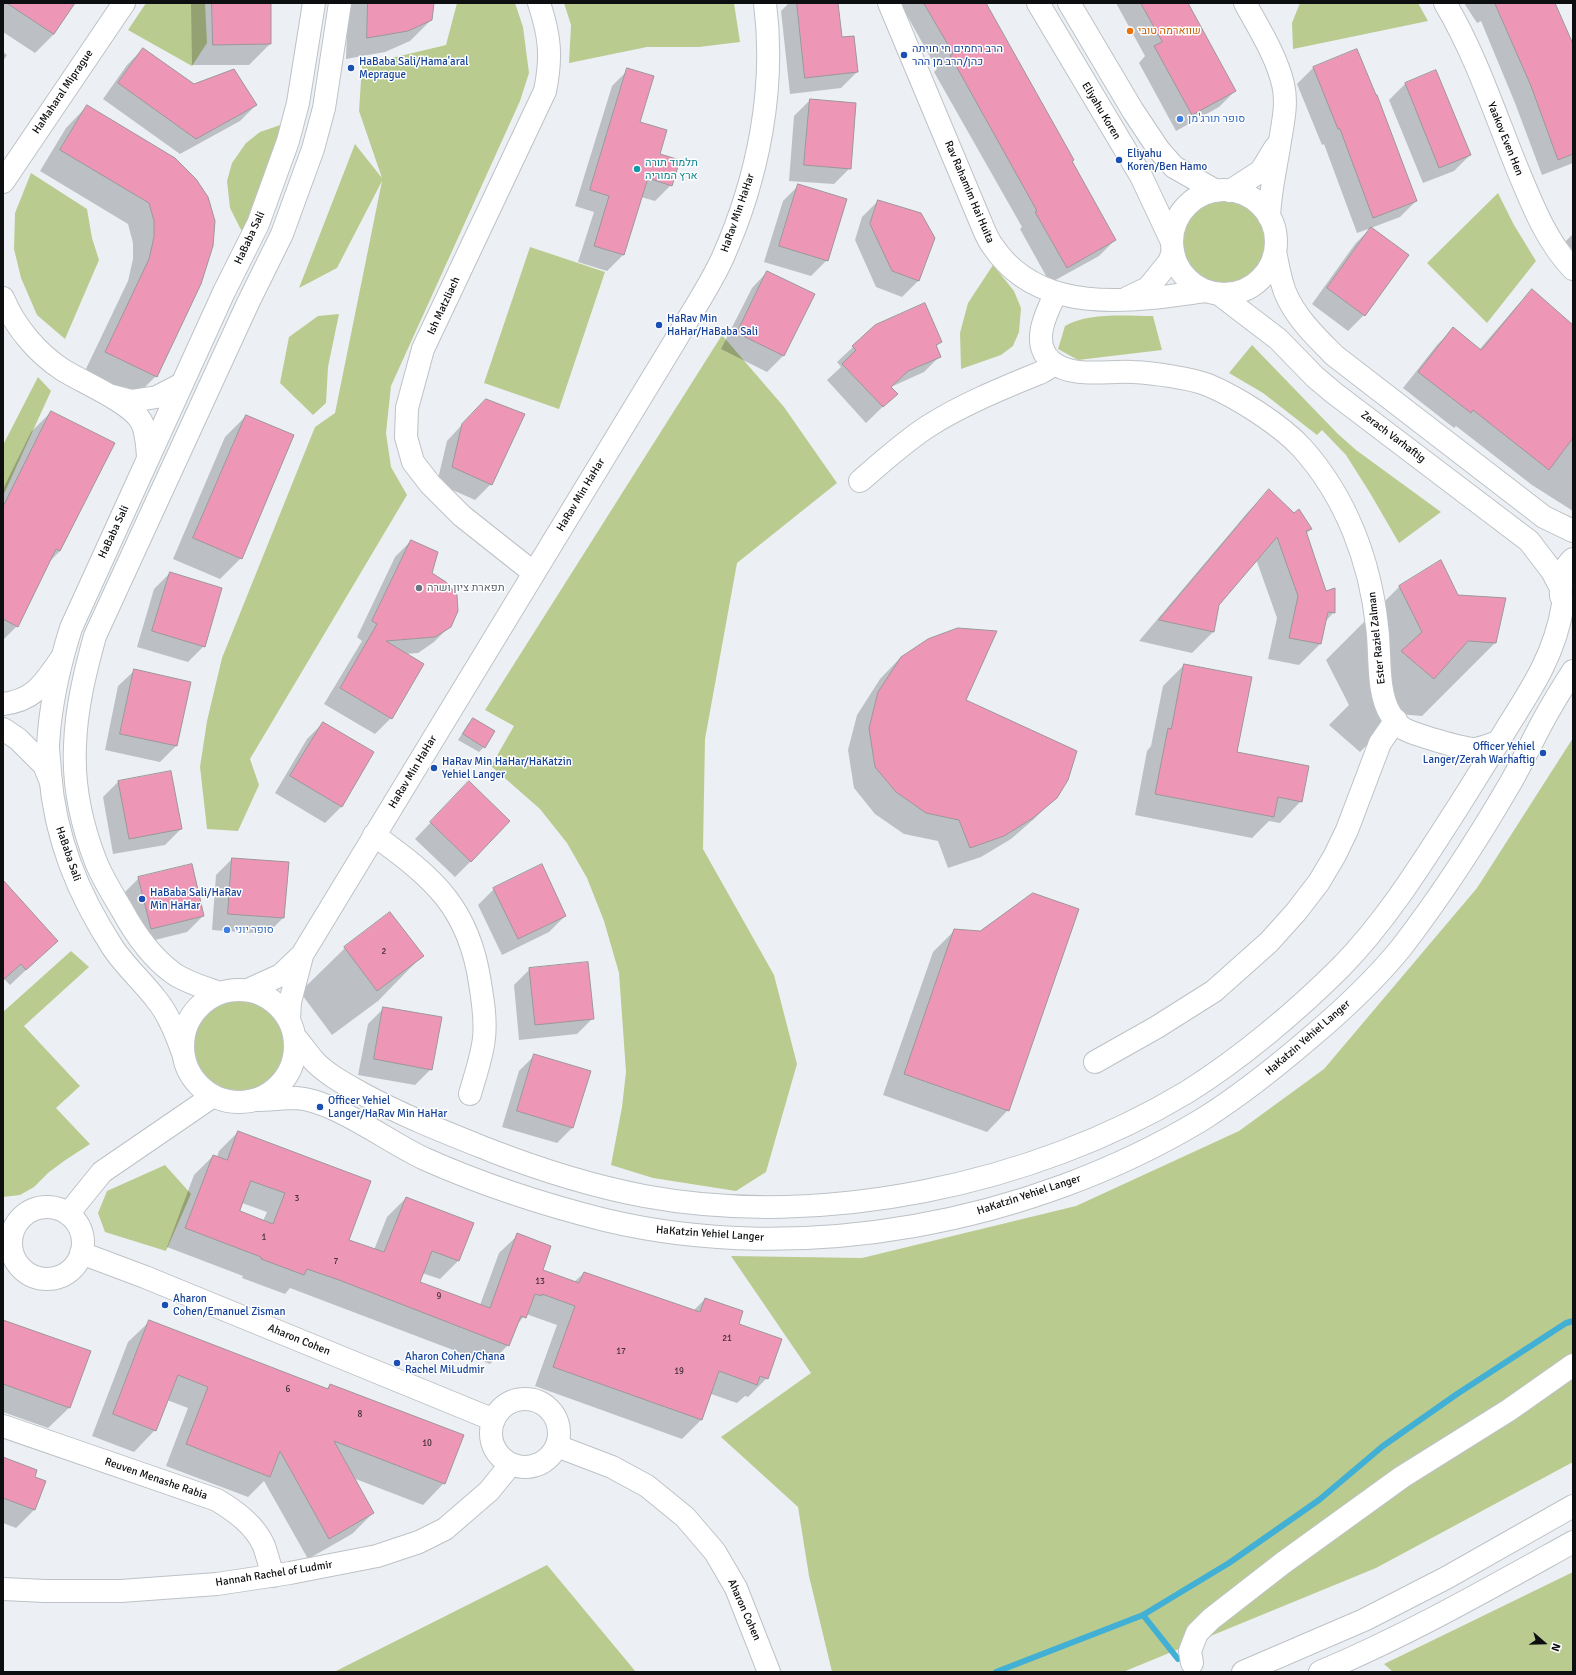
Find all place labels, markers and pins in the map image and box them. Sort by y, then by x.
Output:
place label: שווארמה טובי [1138,24,1201,38]
marker: שווארמה טובי [1125,26,1135,36]
place label: הרב רחמים חי חויתה כהן/הרב מן ההר [912,42,1003,68]
marker: הרב רחמים חי חויתה כהן/הרב מן ההר [899,50,909,60]
place label: HaBaba Sali/Hama'aral Meprague [359,55,468,81]
marker: HaBaba Sali/Hama'aral Meprague [346,63,356,73]
place label: סופר תורג'מן [1188,112,1245,126]
marker: סופר תורג'מן [1175,114,1185,124]
place label: Eliyahu Koren/Ben Hamo [1127,147,1207,173]
marker: Eliyahu Koren/Ben Hamo [1114,155,1124,165]
place label: תלמוד תורה ארץ המוריה [645,156,698,182]
marker: תלמוד תורה ארץ המוריה [632,164,642,174]
place label: HaRav Min HaHar/HaBaba Sali [667,312,758,338]
marker: HaRav Min HaHar/HaBaba Sali [654,320,664,330]
place label: תפארת ציון ושרה [427,581,505,595]
marker: תפארת ציון ושרה [414,583,424,593]
place label: Officer Yehiel Langer/Zerah Warhaftig [1423,740,1535,766]
marker: Officer Yehiel Langer/Zerah Warhaftig [1538,748,1548,758]
place label: HaRav Min HaHar/HaKatzin Yehiel Langer [442,755,572,781]
marker: HaRav Min HaHar/HaKatzin Yehiel Langer [429,763,439,773]
place label: HaBaba Sali/HaRav Min HaHar [150,886,241,912]
marker: HaBaba Sali/HaRav Min HaHar [137,894,147,904]
place label: סופר יוני [235,923,274,937]
marker: סופר יוני [222,925,232,935]
place label: Officer Yehiel Langer/HaRav Min HaHar [328,1094,447,1120]
marker: Officer Yehiel Langer/HaRav Min HaHar [315,1102,325,1112]
place label: Aharon Cohen/Emanuel Zisman [173,1292,285,1318]
marker: Aharon Cohen/Emanuel Zisman [160,1300,170,1310]
place label: Aharon Cohen/Chana Rachel MiLudmir [405,1350,505,1376]
marker: Aharon Cohen/Chana Rachel MiLudmir [392,1358,402,1368]

